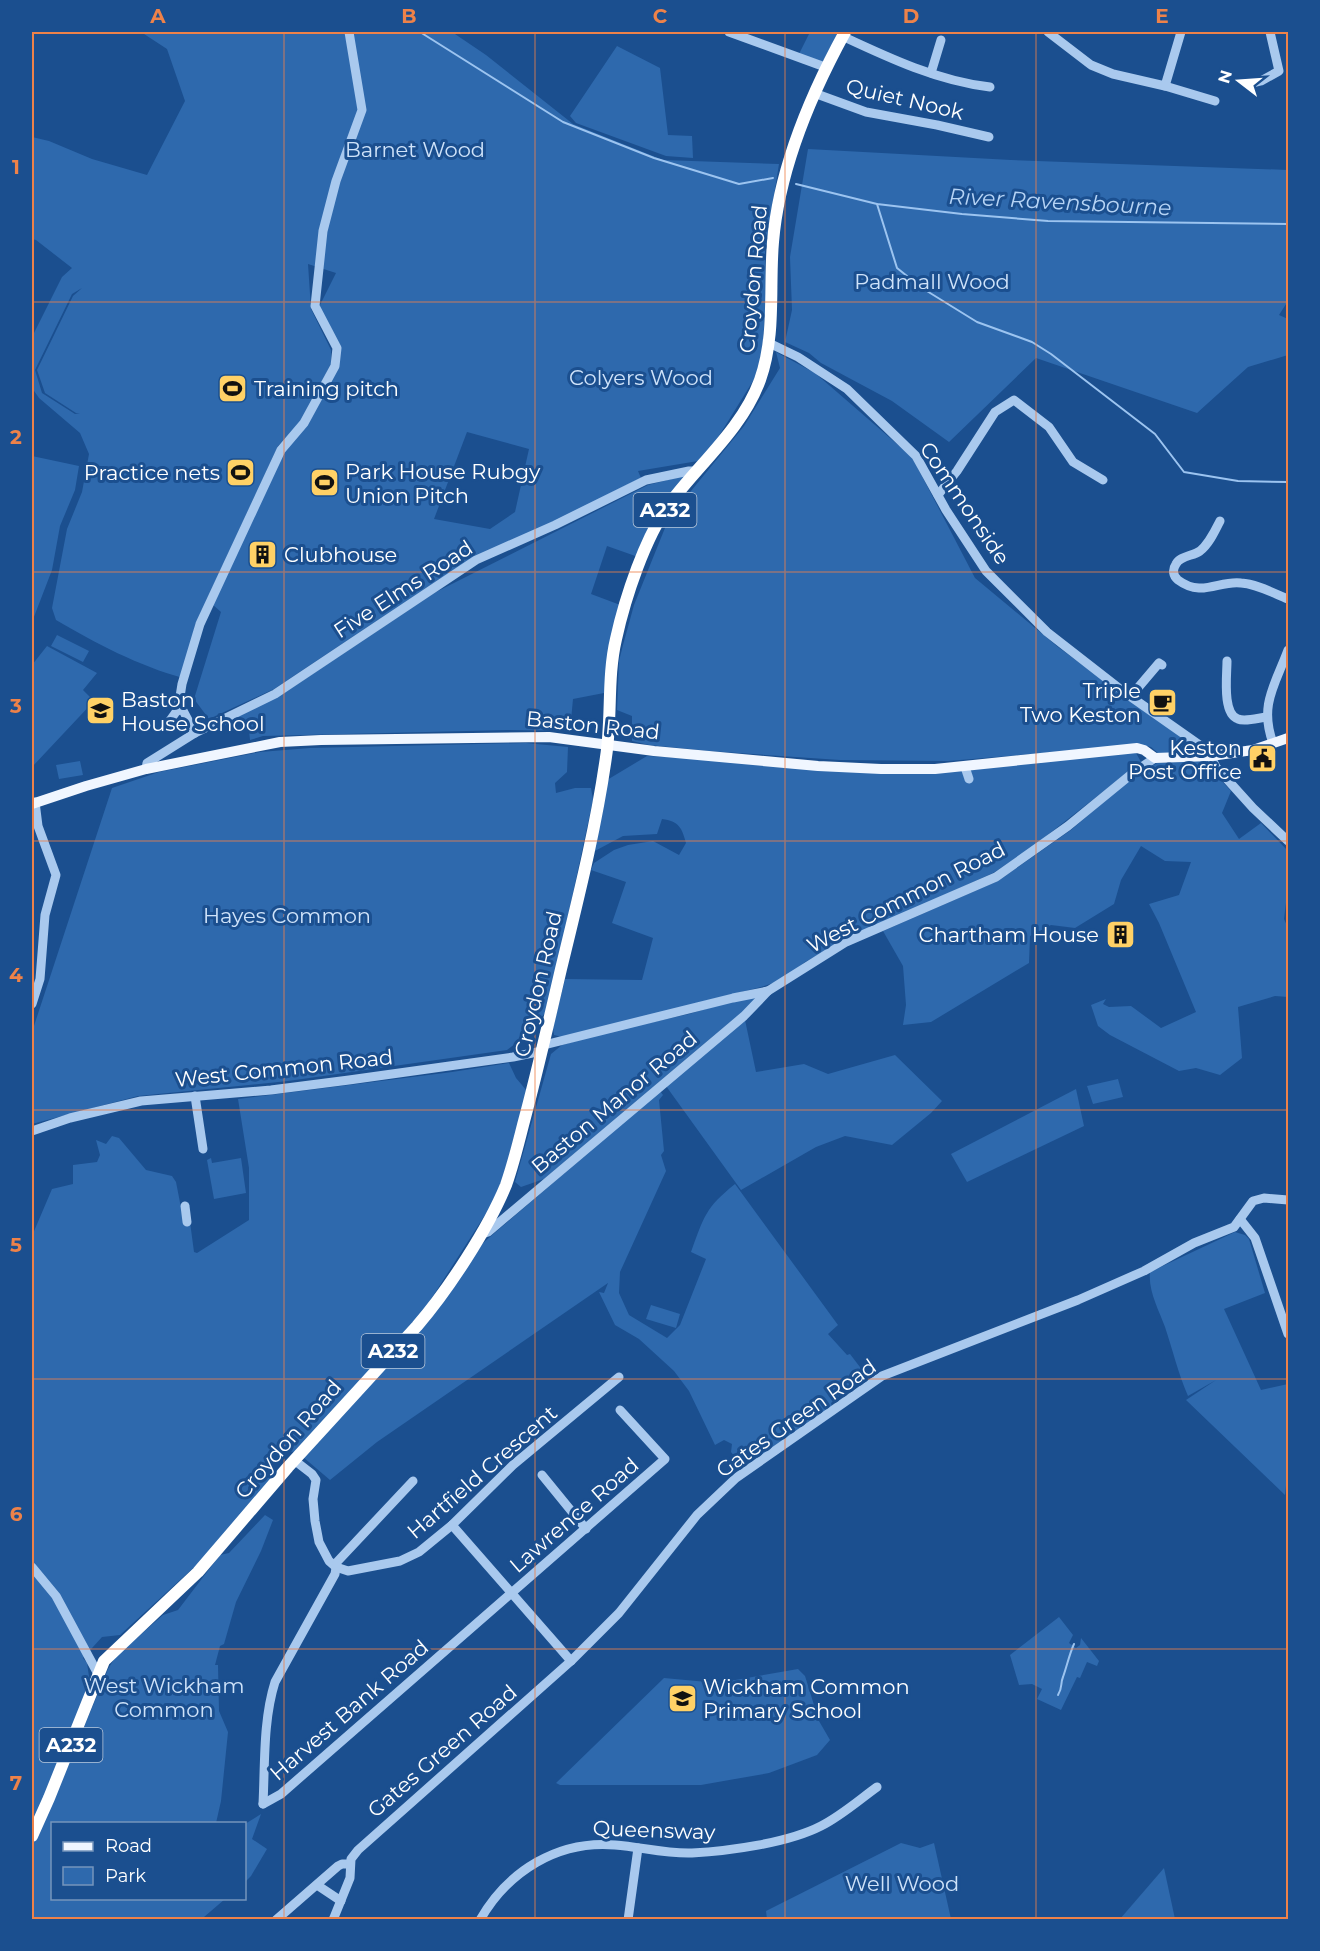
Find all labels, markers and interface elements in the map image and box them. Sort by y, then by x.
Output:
text: A [149,4,166,28]
text: B [401,4,417,28]
text: C [653,4,668,28]
text: D [903,4,919,28]
text: E [1155,4,1169,28]
north arrow [1209,51,1269,111]
text: N [1214,68,1236,86]
street label: Quiet Nook [844,73,967,125]
park label: Barnet Wood [345,137,485,162]
text: 1 [12,155,20,179]
water label: River Ravensbourne [948,183,1172,221]
street label: Croydon Road [734,204,772,354]
park label: Padmall Wood [854,269,1010,294]
park label: Colyers Wood [569,365,713,390]
sports icon: Training pitch [217,372,249,404]
place label: Training pitch [254,376,399,401]
text: 2 [10,425,22,449]
street label: Commonside [915,437,1015,569]
sports icon: Practice nets [225,456,257,488]
place label: Park House Rubgy Union Pitch [345,459,541,508]
place label: Practice nets [84,460,220,485]
sports icon: Park House Rubgy Union Pitch [308,467,340,499]
road number: A232 [634,493,696,527]
street label: Five Elms Road [329,535,477,643]
building icon: Clubhouse [247,538,279,570]
place label: Clubhouse [284,542,397,567]
place label: Triple Two Keston [1020,678,1141,727]
cafe icon: Triple Two Keston [1146,686,1178,718]
place label: Baston House School [121,687,265,736]
text: 3 [9,694,22,718]
school or university icon: Baston House School [84,695,116,727]
street label: Baston Road [525,706,661,744]
place label: Keston Post Office [1128,735,1242,784]
public building icon: Keston Post Office [1247,743,1279,775]
street label: West Common Road [803,836,1009,958]
park label: Hayes Common [203,903,371,928]
street label: Croydon Road [509,909,567,1059]
building icon: Chartham House [1104,918,1136,950]
place label: Chartham House [919,922,1099,947]
text: 4 [9,963,23,987]
street label: Baston Manor Road [526,1026,702,1178]
street label: West Common Road [174,1044,394,1092]
text: 5 [10,1233,22,1257]
road number: A232 [362,1334,424,1368]
street label: Gates Green Road [711,1353,881,1483]
street label: Croydon Road [230,1375,346,1503]
street label: Hartfield Crescent [402,1400,562,1544]
street label: Lawrence Road [504,1452,644,1578]
text: 6 [10,1502,23,1526]
street label: Harvest Bank Road [265,1634,433,1786]
park label: West Wickham Common [84,1673,244,1722]
place label: Wickham Common Primary School [703,1674,910,1723]
street label: Gates Green Road [362,1679,522,1823]
school or university icon: Wickham Common Primary School [666,1682,698,1714]
road number: A232 [40,1728,103,1762]
text: 7 [10,1771,22,1795]
street label: Queensway [592,1815,716,1845]
legend [51,1822,246,1900]
text: Road [105,1835,152,1857]
text: Park [105,1865,146,1887]
park label: Well Wood [845,1871,959,1896]

